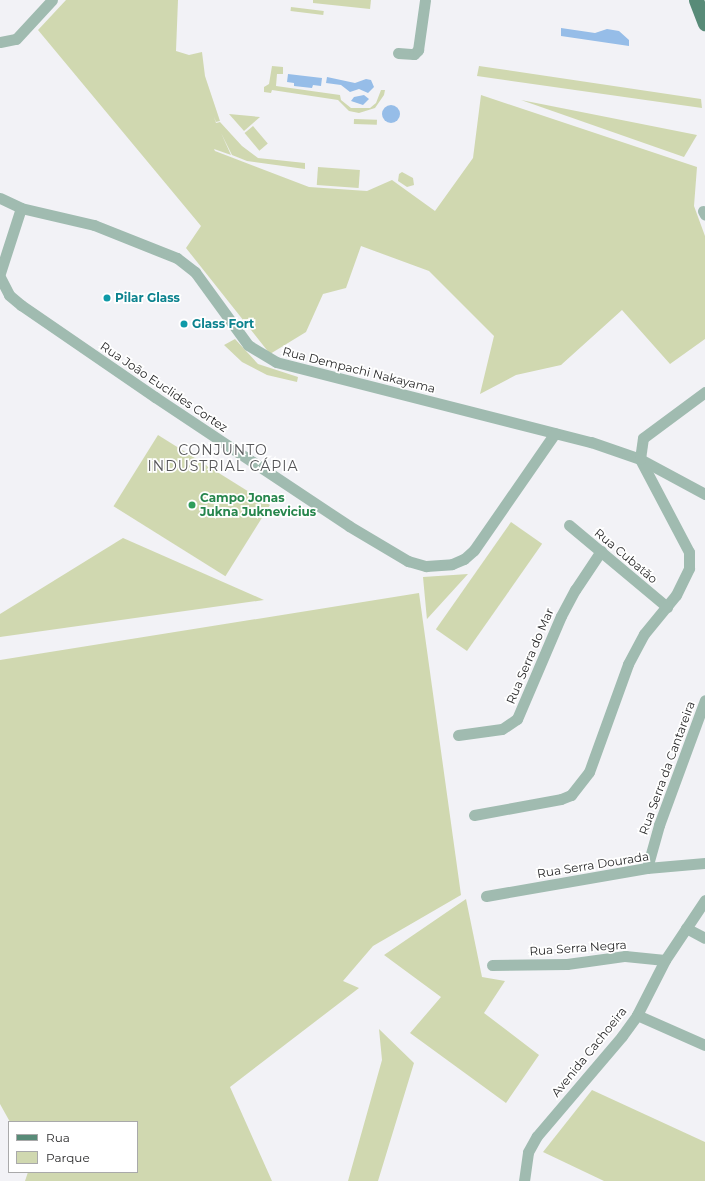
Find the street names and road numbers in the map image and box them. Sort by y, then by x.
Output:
street label: Rua João Euclides Cortez [98,339,230,435]
street label: Rua Dempachi Nakayama [281,344,437,396]
street label: Rua Cubatão [592,526,660,586]
street label: Rua Serra do Mar [503,606,557,706]
street label: Rua Serra da Cantareira [636,699,698,837]
street label: Rua Serra Dourada [536,849,650,881]
street label: Rua Serra Negra [529,937,627,959]
street label: Avenida Cachoeira [548,1004,630,1100]

